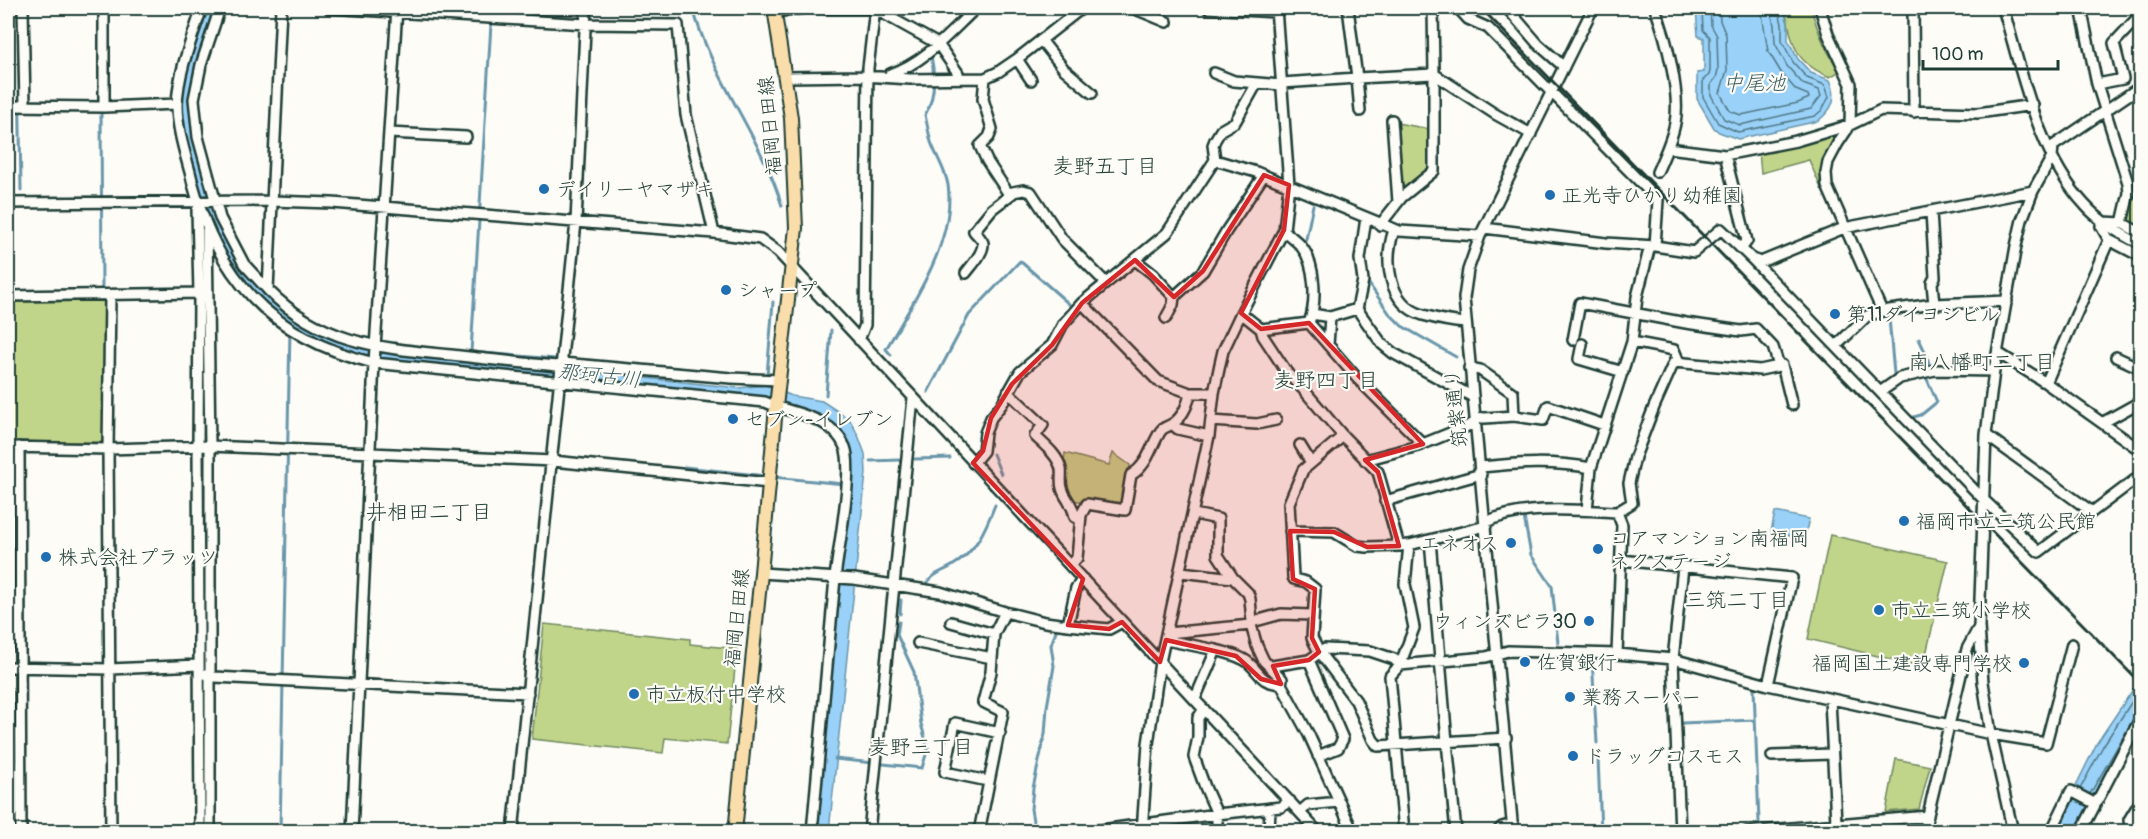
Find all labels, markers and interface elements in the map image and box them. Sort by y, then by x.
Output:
scale bar [1923,33,2058,71]
text: 100 m [1932,43,1984,66]
water label: 中尾池 [1723,70,1786,97]
street label: 福岡日田線 [753,75,787,177]
district label: 麦野五丁目 [1053,153,1158,180]
place label: デイリーヤマザキ [556,177,715,202]
marker: デイリーヤマザキ [537,182,551,196]
place label: 正光寺ひかり幼稚園 [1562,183,1742,208]
marker: 正光寺ひかり幼稚園 [1543,188,1557,202]
place label: シャープ [738,278,817,303]
marker: シャープ [719,283,733,297]
place label: 第11ダイヨシビル [1847,302,2000,327]
marker: 第11ダイヨシビル [1828,307,1842,321]
district label: 南八幡町二丁目 [1909,349,2056,376]
water label: 那珂古川 [556,358,642,394]
district label: 麦野四丁目 [1274,367,1379,394]
street label: 筑紫通り [1439,367,1473,449]
place label: セブン-イレブン [745,407,894,432]
marker: セブン-イレブン [726,412,740,426]
district label: 井相田二丁目 [366,499,492,526]
place label: 福岡市立三筑公民館 [1916,509,2096,534]
marker: 福岡市立三筑公民館 [1897,514,1911,528]
place label: コアマンション南福岡 ネクステージ [1610,526,1809,574]
place label: エネオス [1420,531,1499,556]
marker: エネオス [1504,536,1518,550]
marker: コアマンション南福岡 ネクステージ [1591,542,1605,556]
place label: 株式会社プラッツ [58,545,218,570]
marker: 株式会社プラッツ [39,550,53,564]
street label: 福岡日田線 [719,567,755,669]
district label: 三筑二丁目 [1685,587,1790,614]
place label: 市立三筑小学校 [1891,598,2031,623]
marker: 市立三筑小学校 [1872,603,1886,617]
place label: ウィンズビラ30 [1432,609,1577,634]
marker: ウィンズビラ30 [1582,614,1596,628]
place label: 佐賀銀行 [1537,650,1617,675]
place label: 福岡国土建設専門学校 [1812,651,2012,676]
marker: 佐賀銀行 [1518,655,1532,669]
marker: 福岡国土建設専門学校 [2017,656,2031,670]
place label: 市立板付中学校 [646,682,786,707]
place label: 業務スーパー [1582,685,1701,710]
marker: 市立板付中学校 [627,687,641,701]
marker: 業務スーパー [1563,690,1577,704]
district label: 麦野三丁目 [869,734,974,761]
place label: ドラッグコスモス [1585,744,1744,769]
marker: ドラッグコスモス [1566,749,1580,763]

